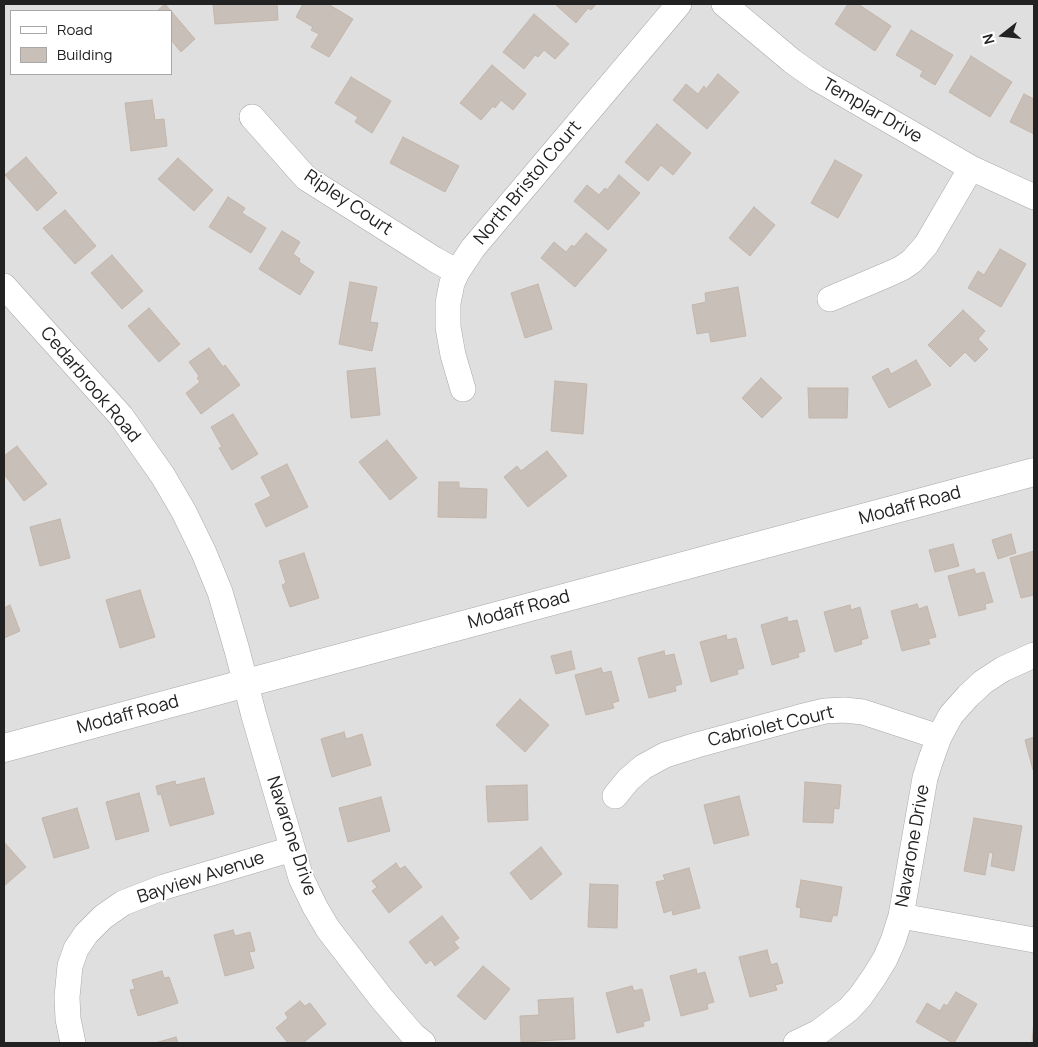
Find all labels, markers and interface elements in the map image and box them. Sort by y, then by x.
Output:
legend [10,10,172,75]
north arrow [978,10,1028,60]
text: Road [57,19,93,40]
text: N [978,32,999,47]
text: Building [57,44,112,65]
street label: Templar Drive [818,74,926,148]
street label: North Bristol Court [470,117,586,249]
street label: Ripley Court [300,166,396,240]
street label: Cedarbrook Road [35,323,145,447]
street label: Modaff Road [857,482,963,530]
street label: Modaff Road [466,586,572,634]
street label: Modaff Road [75,691,181,739]
street label: Cabriolet Court [706,702,836,752]
street label: Navarone Drive [262,774,320,898]
street label: Navarone Drive [892,783,934,909]
street label: Bayview Avenue [135,847,267,909]

